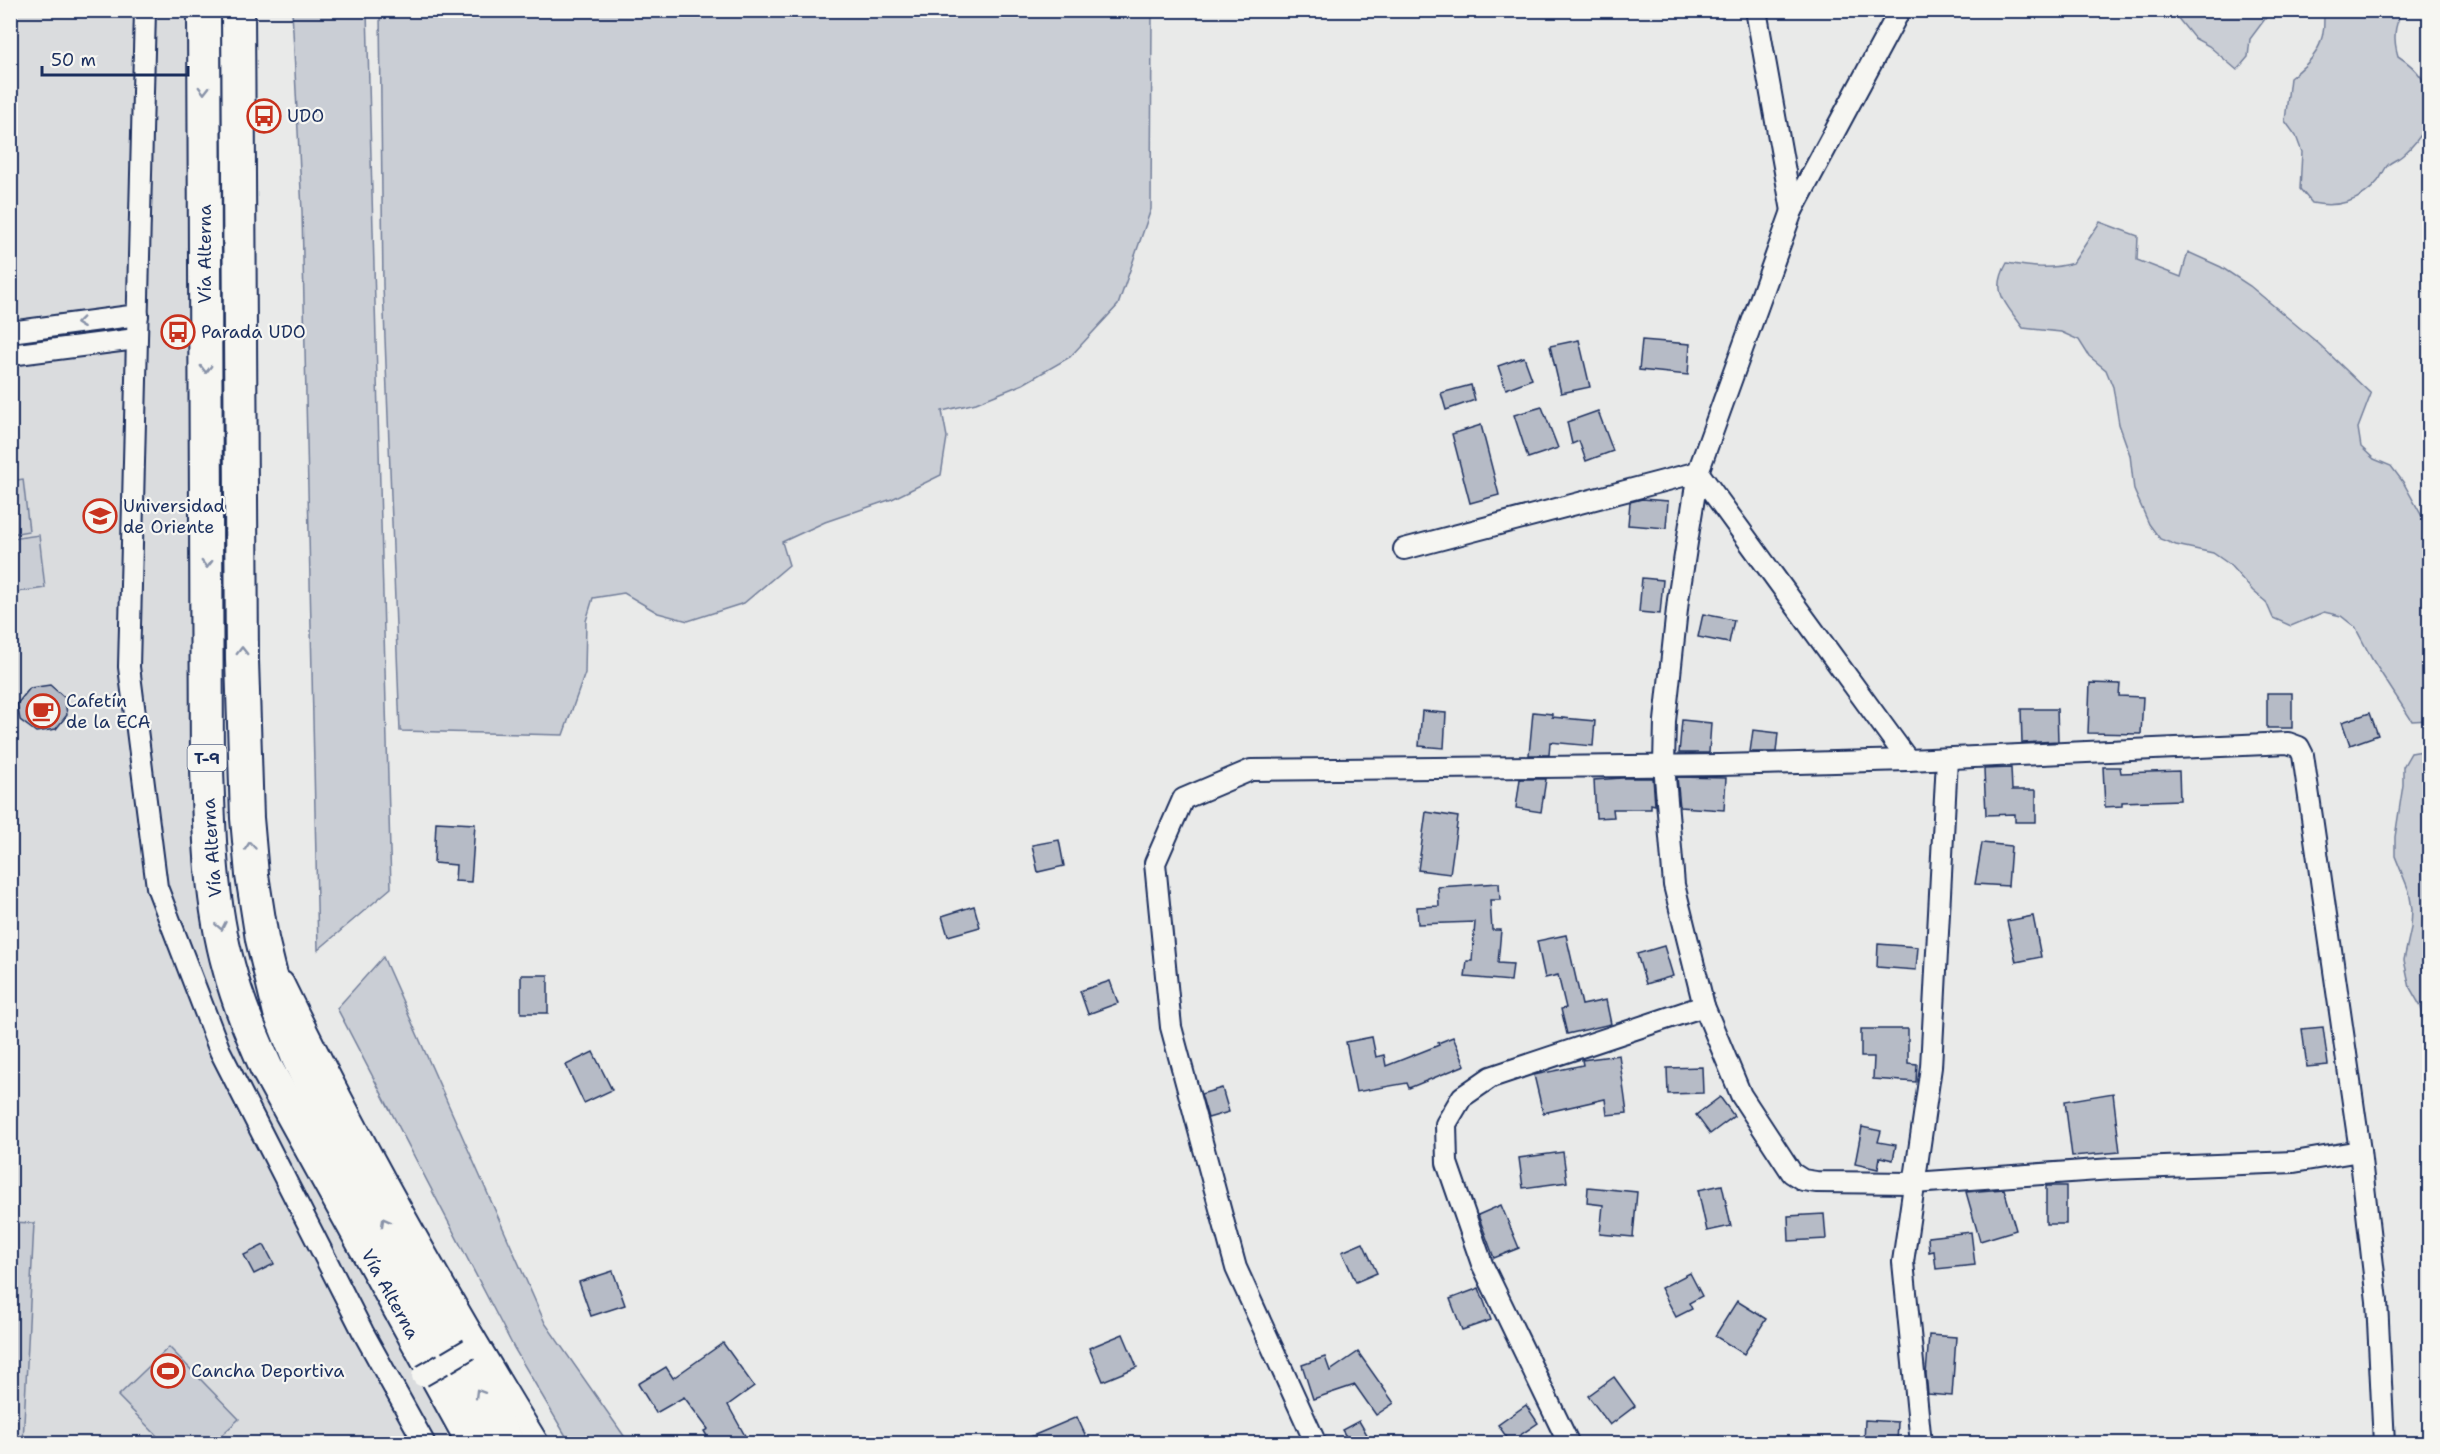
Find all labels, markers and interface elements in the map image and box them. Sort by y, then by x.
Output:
scale bar [42,39,188,77]
text: 50 m [51,48,96,72]
one-way arrow [198,85,210,94]
bus stop icon: UDO [246,98,282,134]
place label: UDO [287,104,324,128]
street label: Vía Alterna [193,204,217,304]
bus stop icon: Parada UDO [160,314,196,350]
one-way arrow [75,316,84,329]
place label: Parada UDO [201,320,306,344]
one-way arrow [200,364,212,373]
place label: Universidad de Oriente [123,494,225,539]
school or university icon: Universidad de Oriente [82,498,118,534]
one-way arrow [201,559,213,568]
one-way arrow [236,646,248,655]
place label: Cafetín de la ECA [66,689,151,734]
cafe icon: Cafetín de la ECA [25,693,61,729]
road number: T-9 [188,745,226,771]
street label: Vía Alterna [197,798,227,898]
one-way arrow [244,841,257,850]
one-way arrow [214,921,227,931]
one-way arrow [381,1218,392,1229]
street label: Vía Alterna [355,1245,425,1343]
sports icon: Cancha Deportiva [150,1353,186,1389]
place label: Cancha Deportiva [191,1359,344,1383]
one-way arrow [475,1389,487,1399]

